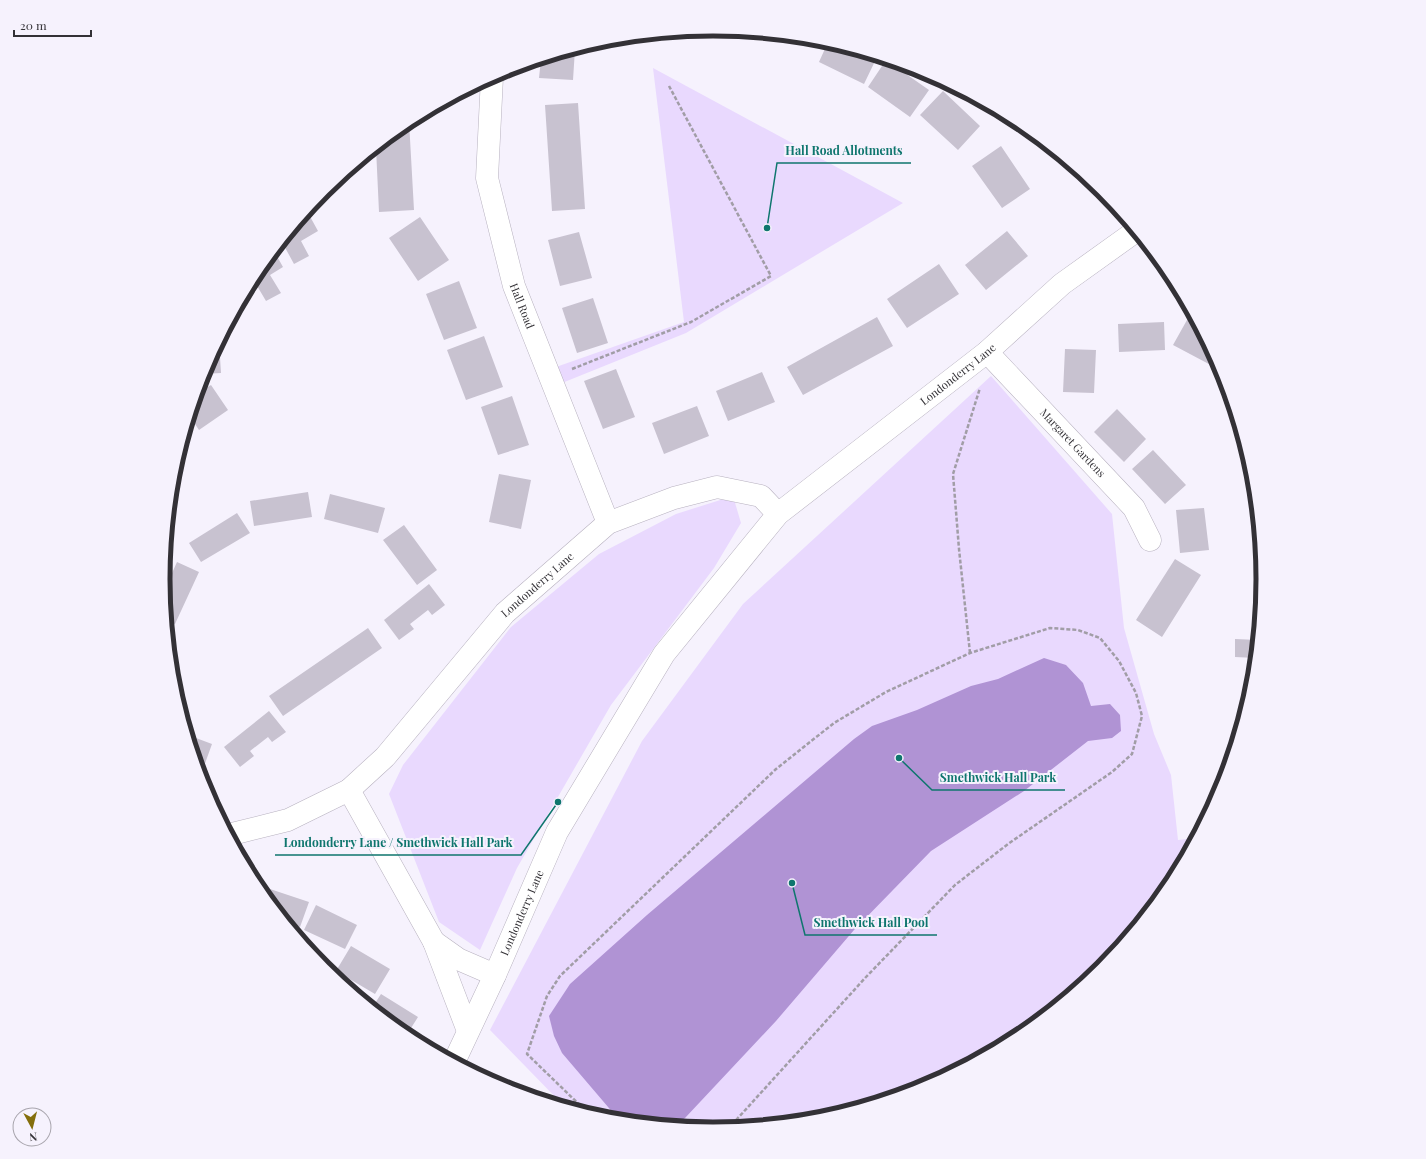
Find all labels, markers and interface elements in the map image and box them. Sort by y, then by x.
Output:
scale bar [14,12,91,38]
text: 20 m [20,17,47,33]
callout: Hall Road Allotments [777,139,911,163]
text: Hall Road Allotments [785,142,903,158]
street label: Hall Road [507,281,538,331]
street label: Londonderry Lane [917,340,999,408]
street label: Margaret Gardens [1037,405,1109,480]
street label: Londonderry Lane [497,548,577,620]
callout: Smethwick Hall Park [932,766,1065,790]
text: Smethwick Hall Park [940,769,1057,785]
callout: Londonderry Lane / Smethwick Hall Park [275,831,521,855]
text: Londonderry Lane / Smethwick Hall Park [283,834,514,850]
street label: Londonderry Lane [496,867,547,958]
callout: Smethwick Hall Pool [805,911,937,935]
text: Smethwick Hall Pool [814,914,929,930]
north arrow [12,1107,52,1147]
text: N [28,1129,38,1145]

